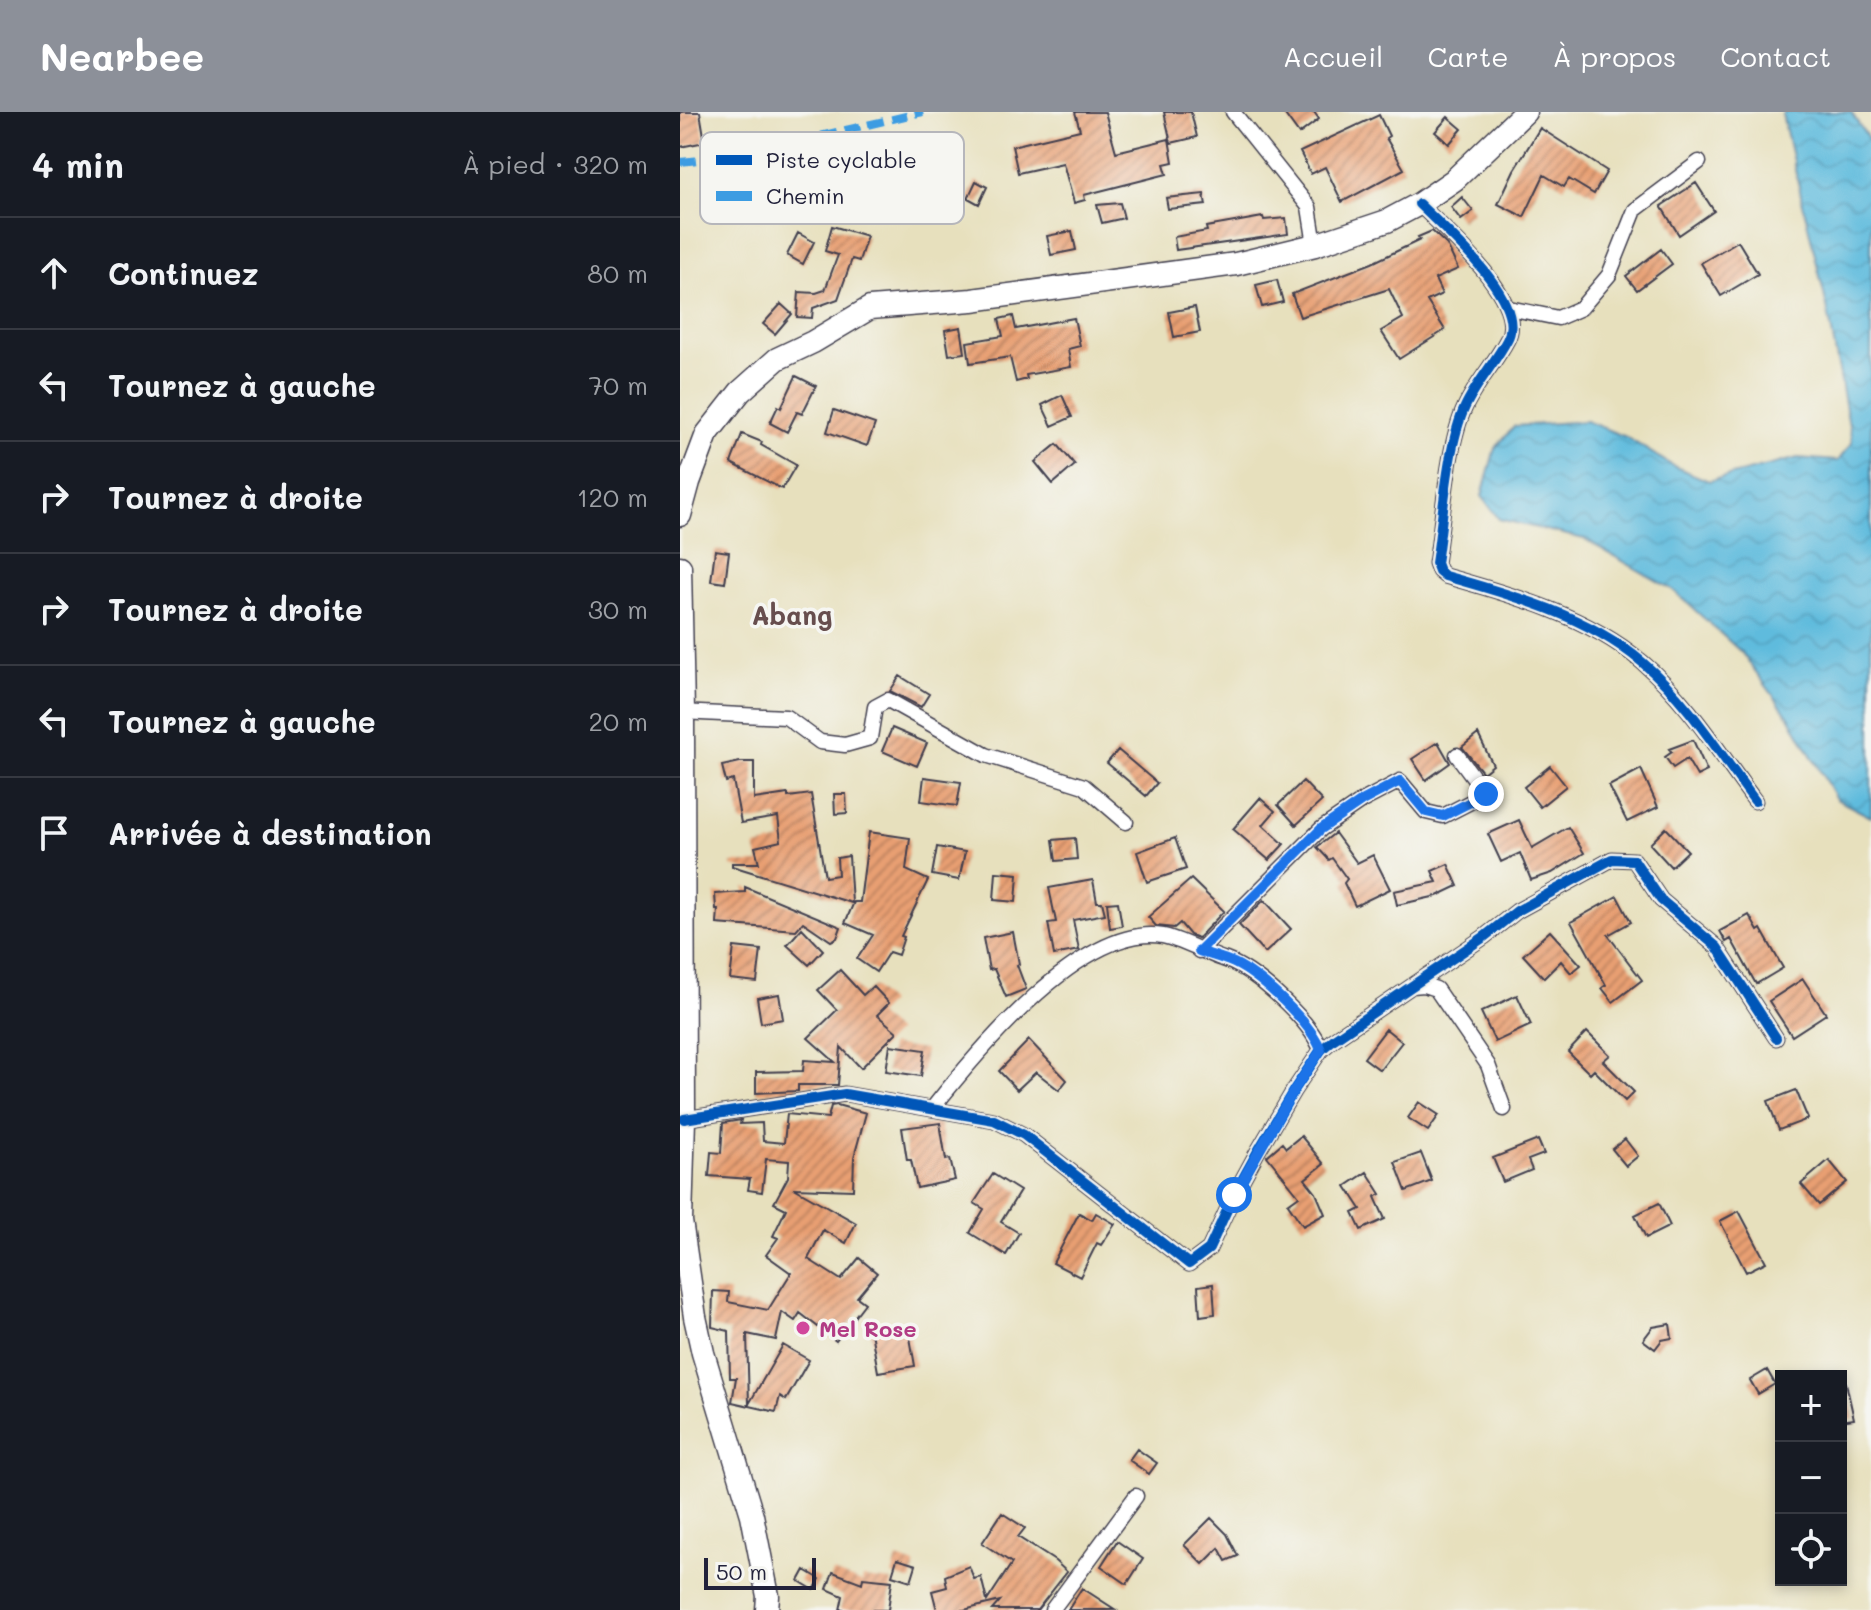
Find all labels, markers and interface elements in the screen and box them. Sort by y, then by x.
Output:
text: Nearbee [40,31,204,81]
text: Accueil [1283,38,1383,74]
text: Carte [1427,38,1509,74]
text: À propos [1553,38,1676,74]
text: Contact [1720,38,1831,74]
legend [700,132,964,224]
text: 4 min [32,142,124,187]
text: Piste cyclable [766,145,917,174]
text: À pied · 320 m [462,147,648,181]
text: Chemin [766,181,844,210]
icon: ahead [32,251,76,295]
text: Continuez [108,253,258,293]
text: 80 m [587,256,648,290]
icon: left [32,363,76,407]
text: Tournez à gauche [108,365,376,405]
text: 70 m [588,368,648,402]
icon: right [32,475,76,519]
text: Tournez à droite [108,477,363,517]
text: 120 m [577,480,648,514]
icon: right [32,587,76,631]
text: Tournez à droite [108,589,363,629]
text: 30 m [588,592,648,626]
district label: Abang [751,598,833,632]
icon: left [32,699,76,743]
text: Tournez à gauche [108,701,376,741]
text: 20 m [588,704,648,738]
route end [1468,776,1504,812]
icon: arrive [32,811,76,855]
text: Arrivée à destination [108,813,431,853]
route start [1216,1177,1252,1213]
place label: Mel Rose [819,1314,917,1343]
marker: Mel Rose [794,1319,812,1337]
map controls [1775,1370,1847,1586]
button: + [1775,1370,1847,1442]
button: − [1775,1442,1847,1514]
button: locate [1775,1514,1847,1586]
scale bar [704,1554,816,1590]
text: 50 m [716,1557,767,1586]

